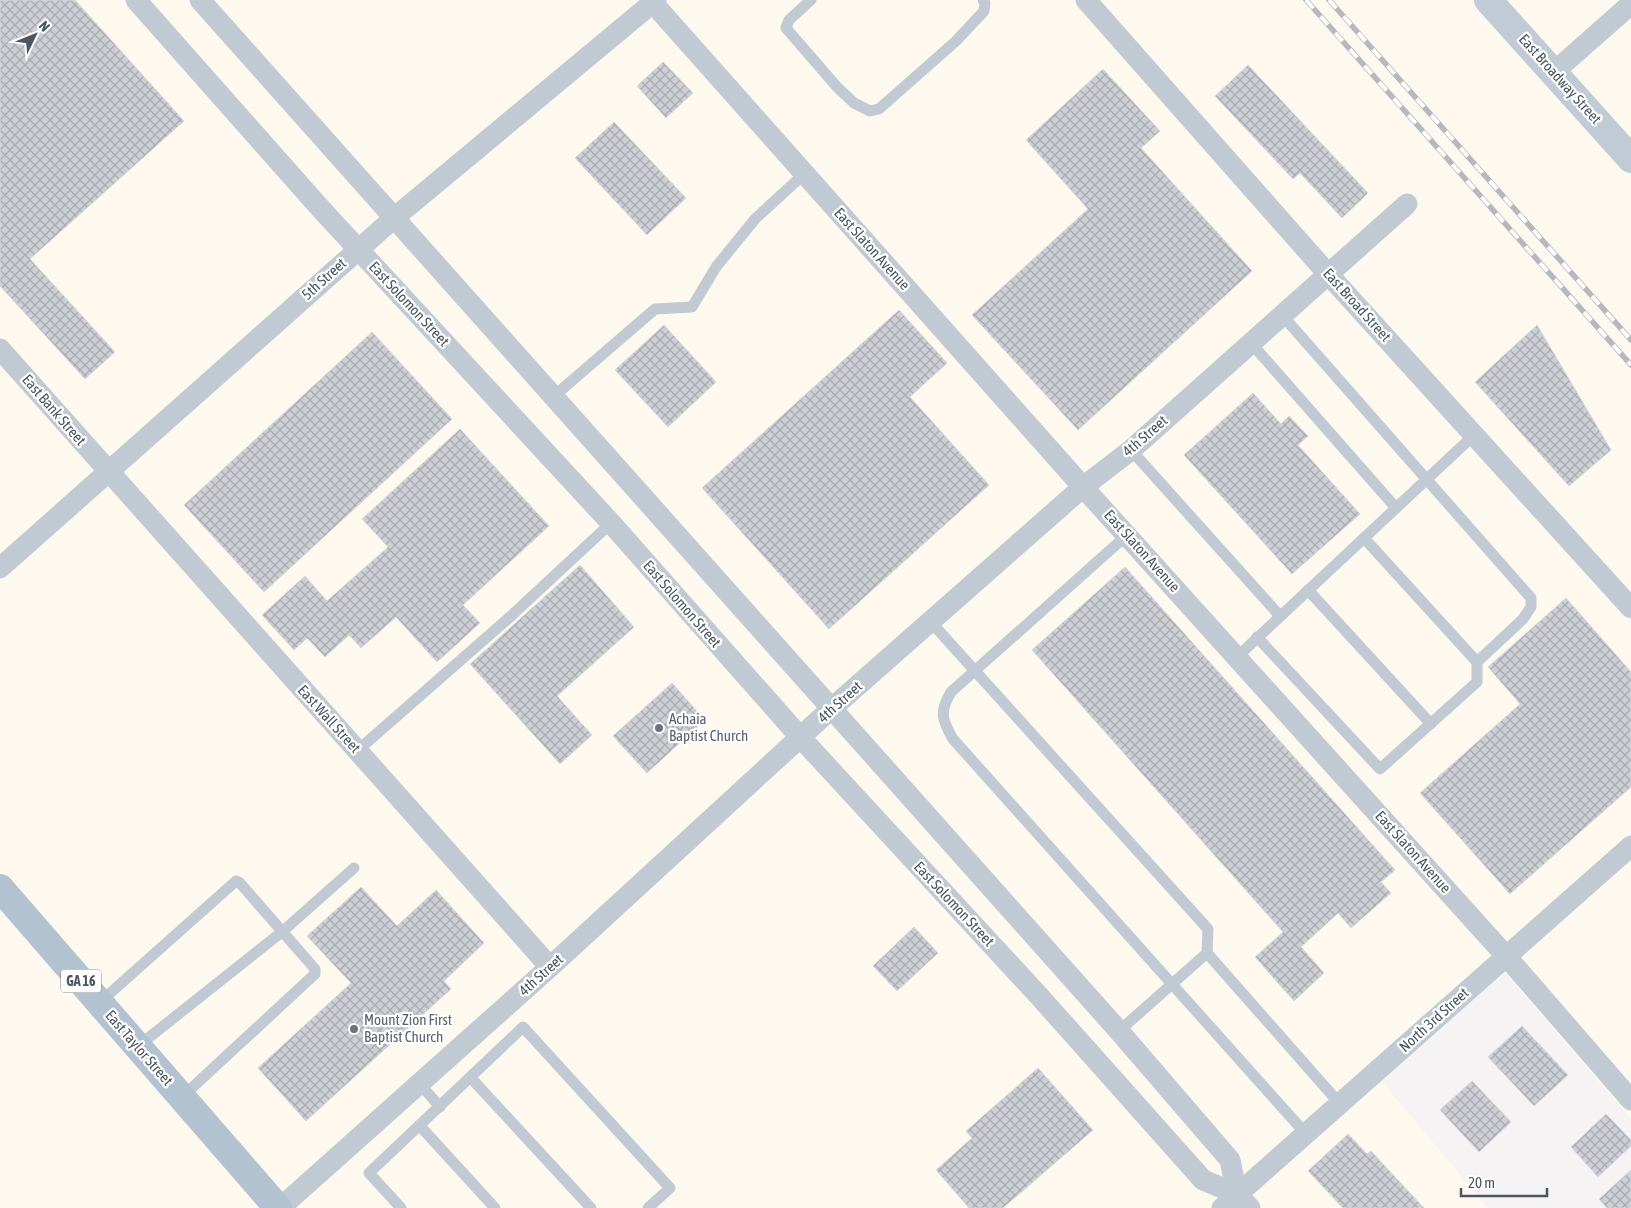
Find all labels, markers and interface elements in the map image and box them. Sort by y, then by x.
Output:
north arrow [10,10,60,60]
text: N [36,18,53,35]
street label: East Broadway Street [1516,30,1605,127]
street label: East Slaton Avenue [831,204,914,293]
street label: 5th Street [298,254,349,303]
street label: East Solomon Street [366,258,453,349]
street label: East Broad Street [1320,265,1395,345]
street label: East Bank Street [19,371,90,448]
street label: 4th Street [1119,412,1170,460]
street label: East Slaton Avenue [1101,506,1184,595]
street label: East Solomon Street [640,557,725,651]
street label: 4th Street [814,677,865,726]
street label: East Wall Street [294,681,364,756]
place label: Achaia Baptist Church [669,710,748,744]
marker: Achaia Baptist Church [653,722,665,734]
street label: East Slaton Avenue [1372,807,1455,896]
street label: East Solomon Street [911,858,998,949]
street label: 4th Street [515,950,566,999]
road number: GA 16 [61,969,101,992]
street label: North 3rd Street [1396,984,1472,1055]
street label: East Taylor Street [102,1007,177,1089]
place label: Mount Zion First Baptist Church [364,1011,452,1045]
marker: Mount Zion First Baptist Church [348,1023,360,1035]
scale bar [1461,1166,1547,1198]
text: 20 m [1468,1174,1495,1191]

